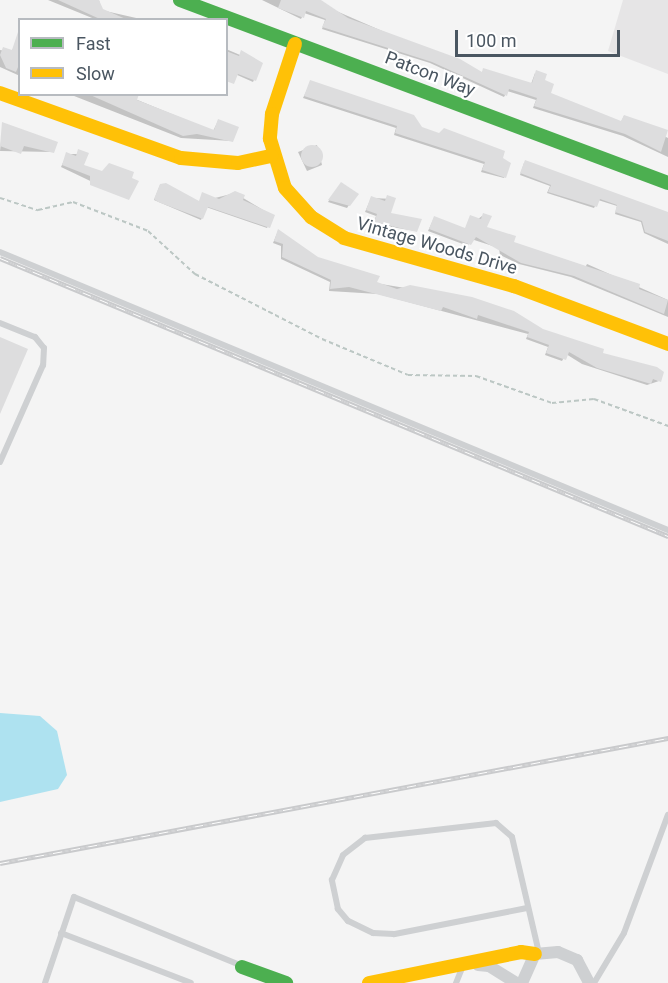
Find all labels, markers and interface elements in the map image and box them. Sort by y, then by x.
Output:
legend [18,18,228,96]
scale bar [458,18,623,56]
text: 100 m [466,30,517,51]
text: Fast [76,33,111,54]
street label: Patcon Way [382,47,478,101]
text: Slow [76,63,115,84]
street label: Vintage Woods Drive [354,213,520,279]

